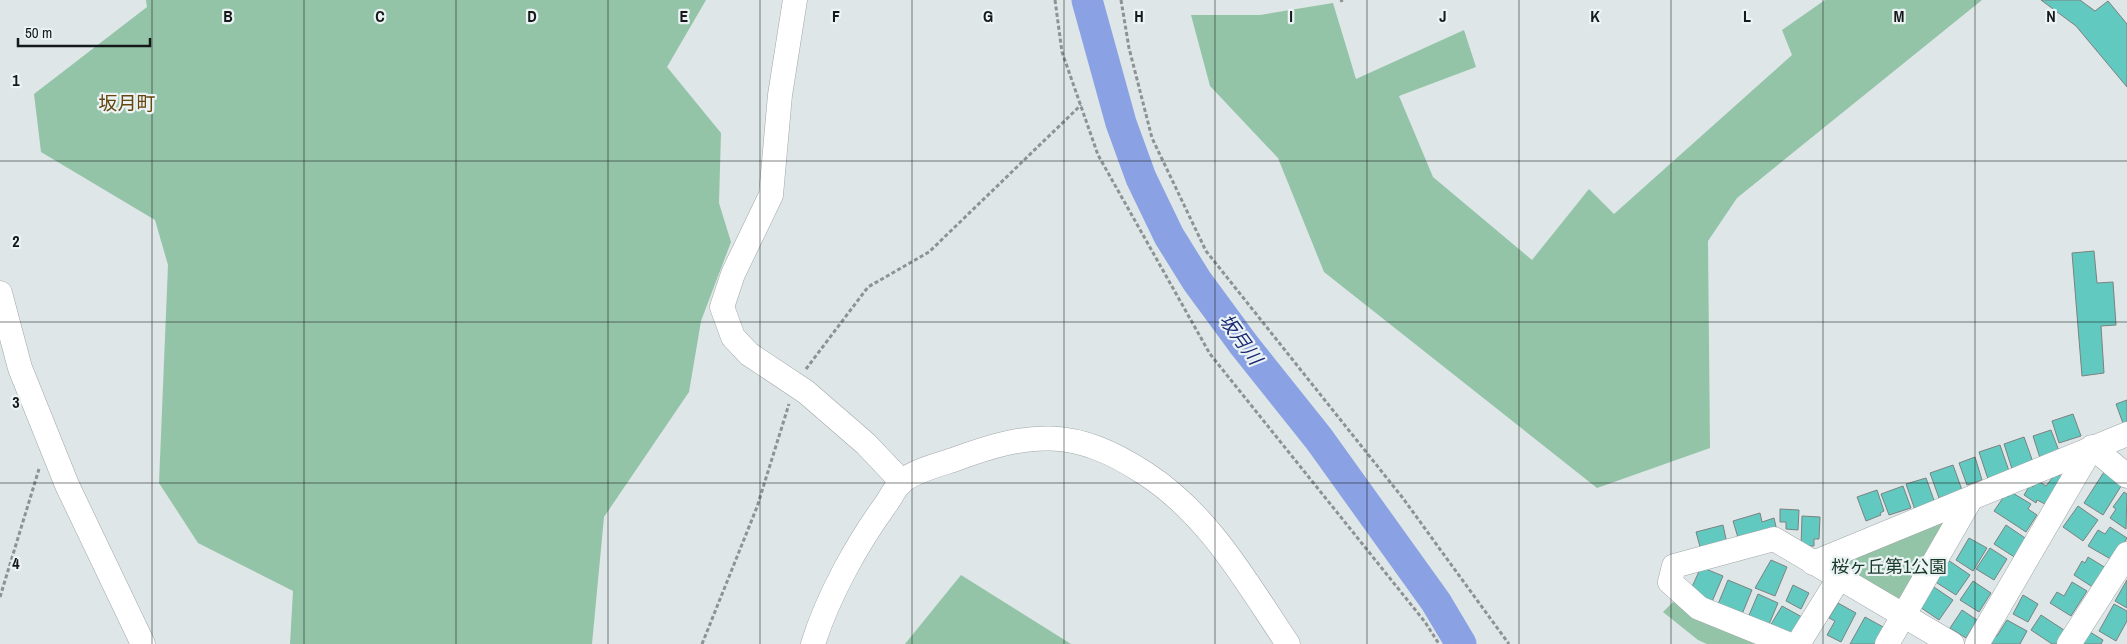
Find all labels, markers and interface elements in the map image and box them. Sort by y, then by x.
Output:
text: B [223,5,233,27]
text: C [375,5,385,27]
text: D [527,5,537,27]
text: E [680,5,689,27]
text: F [832,5,840,27]
text: G [983,5,993,27]
text: H [1134,5,1144,27]
text: I [1289,5,1293,27]
text: J [1439,5,1447,27]
text: K [1590,5,1600,27]
text: L [1743,5,1751,27]
text: M [1894,5,1905,27]
text: N [2046,5,2056,27]
scale bar [18,15,150,47]
text: 50 m [25,22,52,43]
text: 1 [12,69,20,91]
district label: 坂月町 [98,90,156,116]
text: 2 [12,230,20,252]
water label: 坂月川 [1214,308,1269,371]
text: 3 [12,391,20,413]
text: 4 [12,552,20,574]
park label: 桜ヶ丘第1公園 [1831,554,1947,579]

